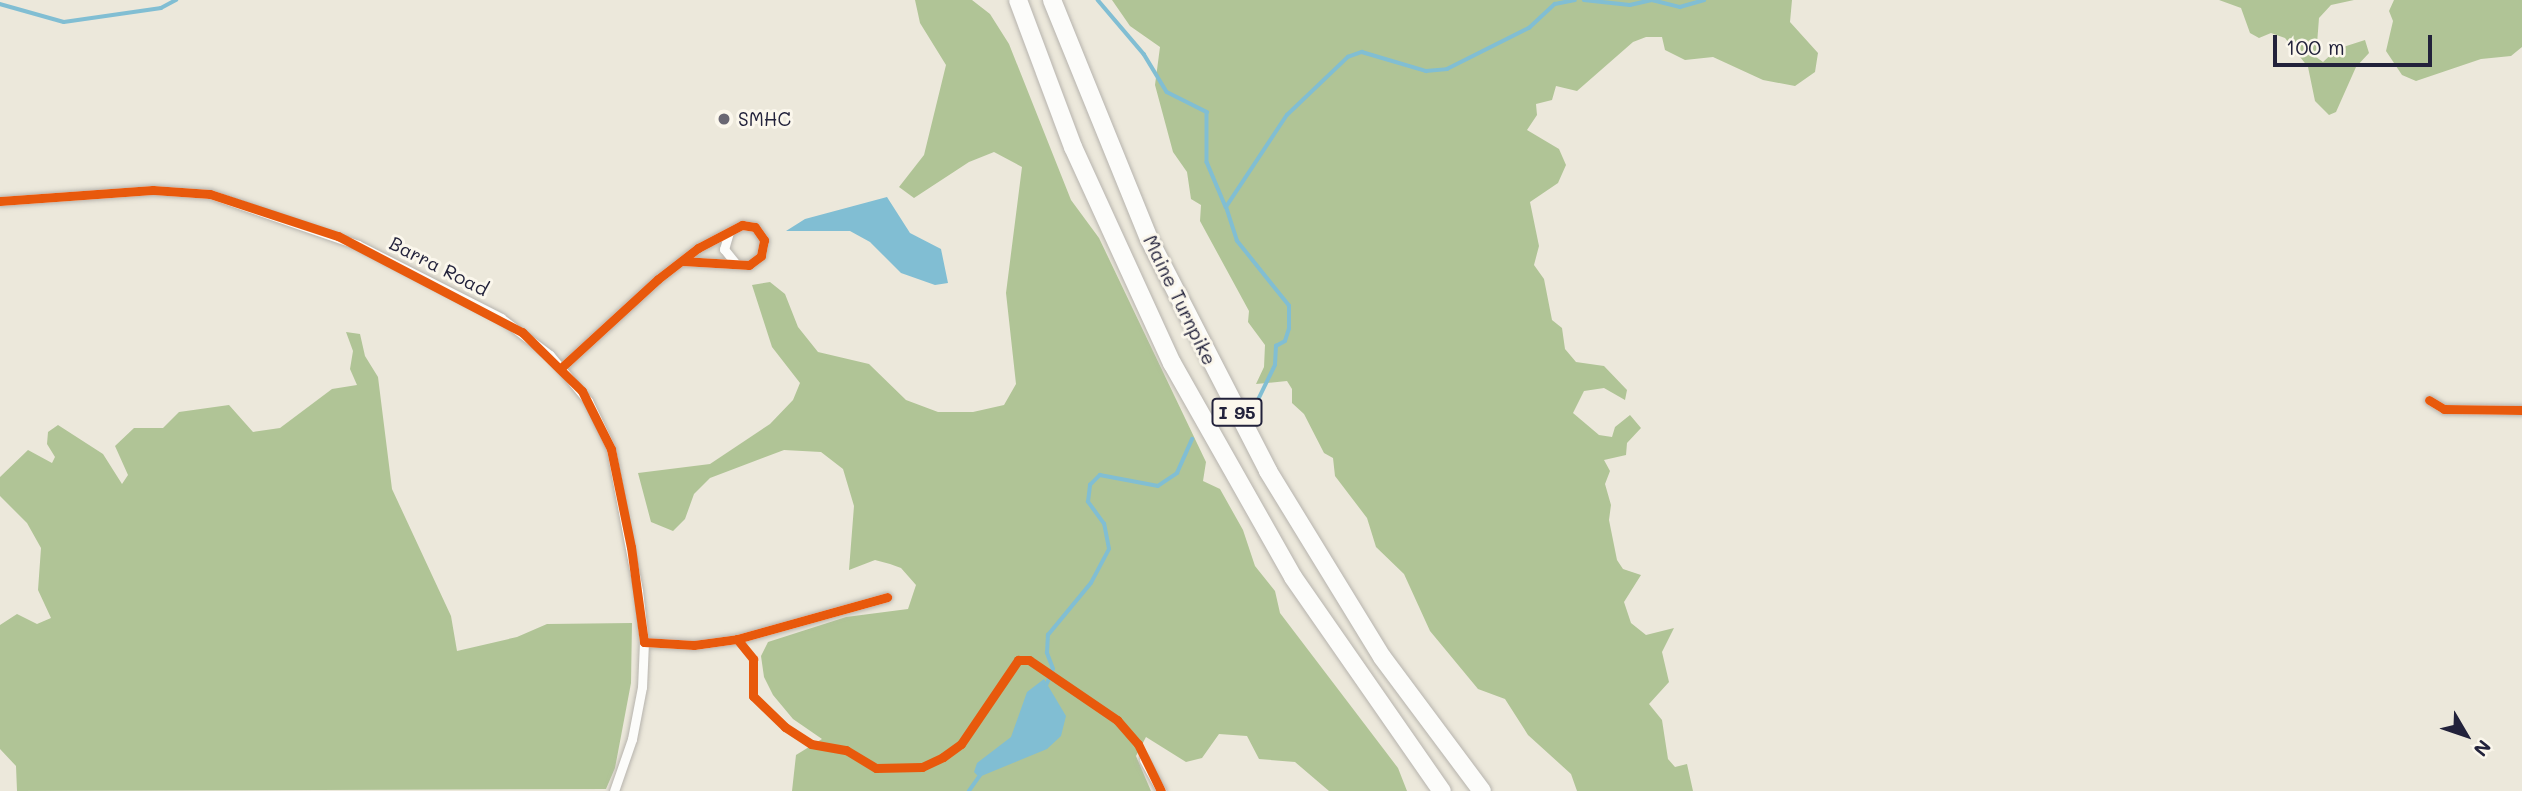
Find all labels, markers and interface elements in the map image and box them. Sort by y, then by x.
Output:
scale bar [2277,21,2436,65]
text: 100 m [2286,33,2345,60]
place label: SMHC [738,108,791,130]
marker: SMHC [716,111,732,127]
street label: Barra Road [386,231,492,301]
street label: Maine Turnpike [1139,231,1221,369]
road number: I 95 [1211,398,1263,426]
north arrow [2431,700,2501,770]
text: N [2468,735,2497,762]

